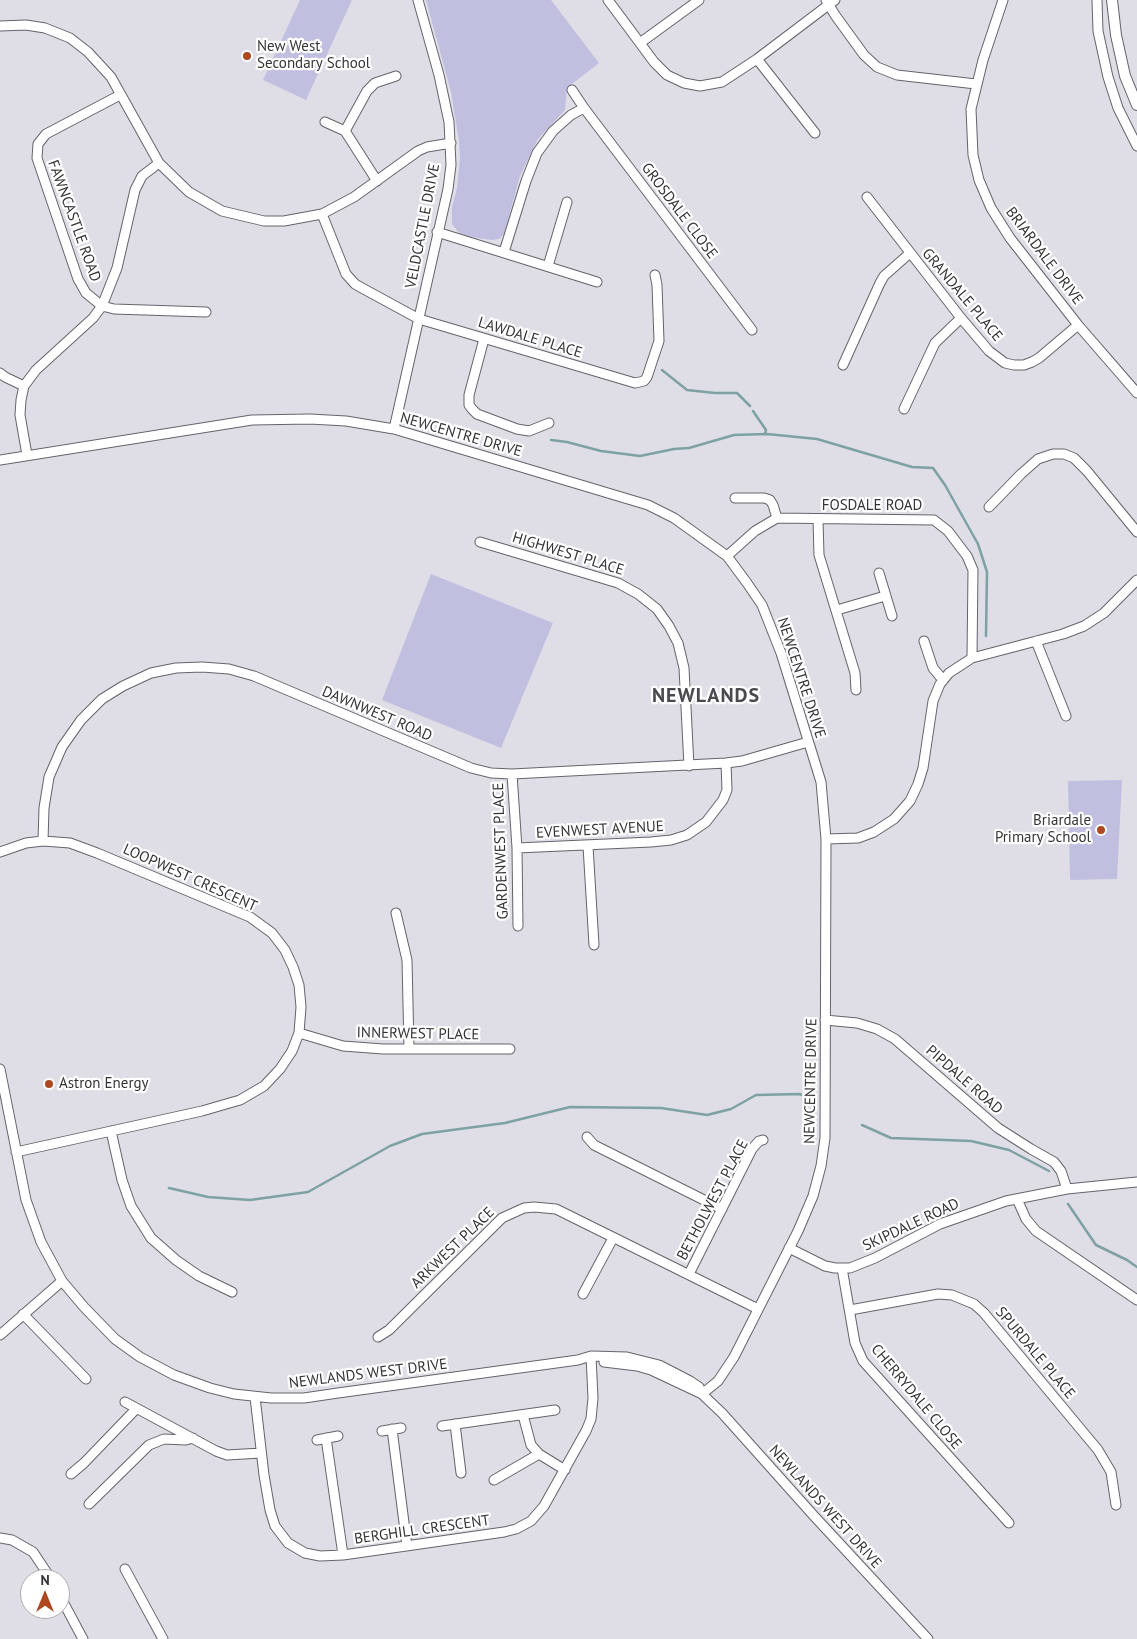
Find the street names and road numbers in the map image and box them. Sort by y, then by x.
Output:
street label: FAWNCASTLE ROAD [44,158,104,284]
street label: GROSDALE CLOSE [637,160,721,262]
street label: VELDCASTLE DRIVE [402,162,444,290]
street label: BRIARDALE DRIVE [1001,204,1087,308]
street label: GRANDALE PLACE [918,245,1006,345]
street label: LAWDALE PLACE [476,314,584,362]
street label: NEWCENTRE DRIVE [398,409,524,461]
street label: FOSDALE ROAD [822,497,922,515]
street label: HIGHWEST PLACE [510,528,626,580]
street label: NEWCENTRE DRIVE [773,615,829,741]
street label: DAWNWEST ROAD [319,683,435,745]
street label: GARDENWEST PLACE [490,782,512,920]
street label: EVENWEST AVENUE [536,818,664,842]
street label: LOOPWEST CRESCENT [120,840,260,916]
street label: NEWCENTRE DRIVE [801,1018,821,1144]
street label: INNERWEST PLACE [356,1024,480,1044]
street label: PIPDALE ROAD [922,1042,1006,1118]
street label: BETHOLWEST PLACE [674,1137,752,1263]
street label: SKIPDALE ROAD [860,1195,962,1255]
street label: ARKWEST PLACE [408,1204,498,1292]
street label: SPURDALE PLACE [991,1303,1079,1403]
street label: CHERRYDALE CLOSE [867,1341,965,1453]
street label: NEWLANDS WEST DRIVE [288,1355,448,1393]
street label: NEWLANDS WEST DRIVE [765,1442,885,1572]
street label: BERGHILL CRESCENT [353,1512,491,1548]

